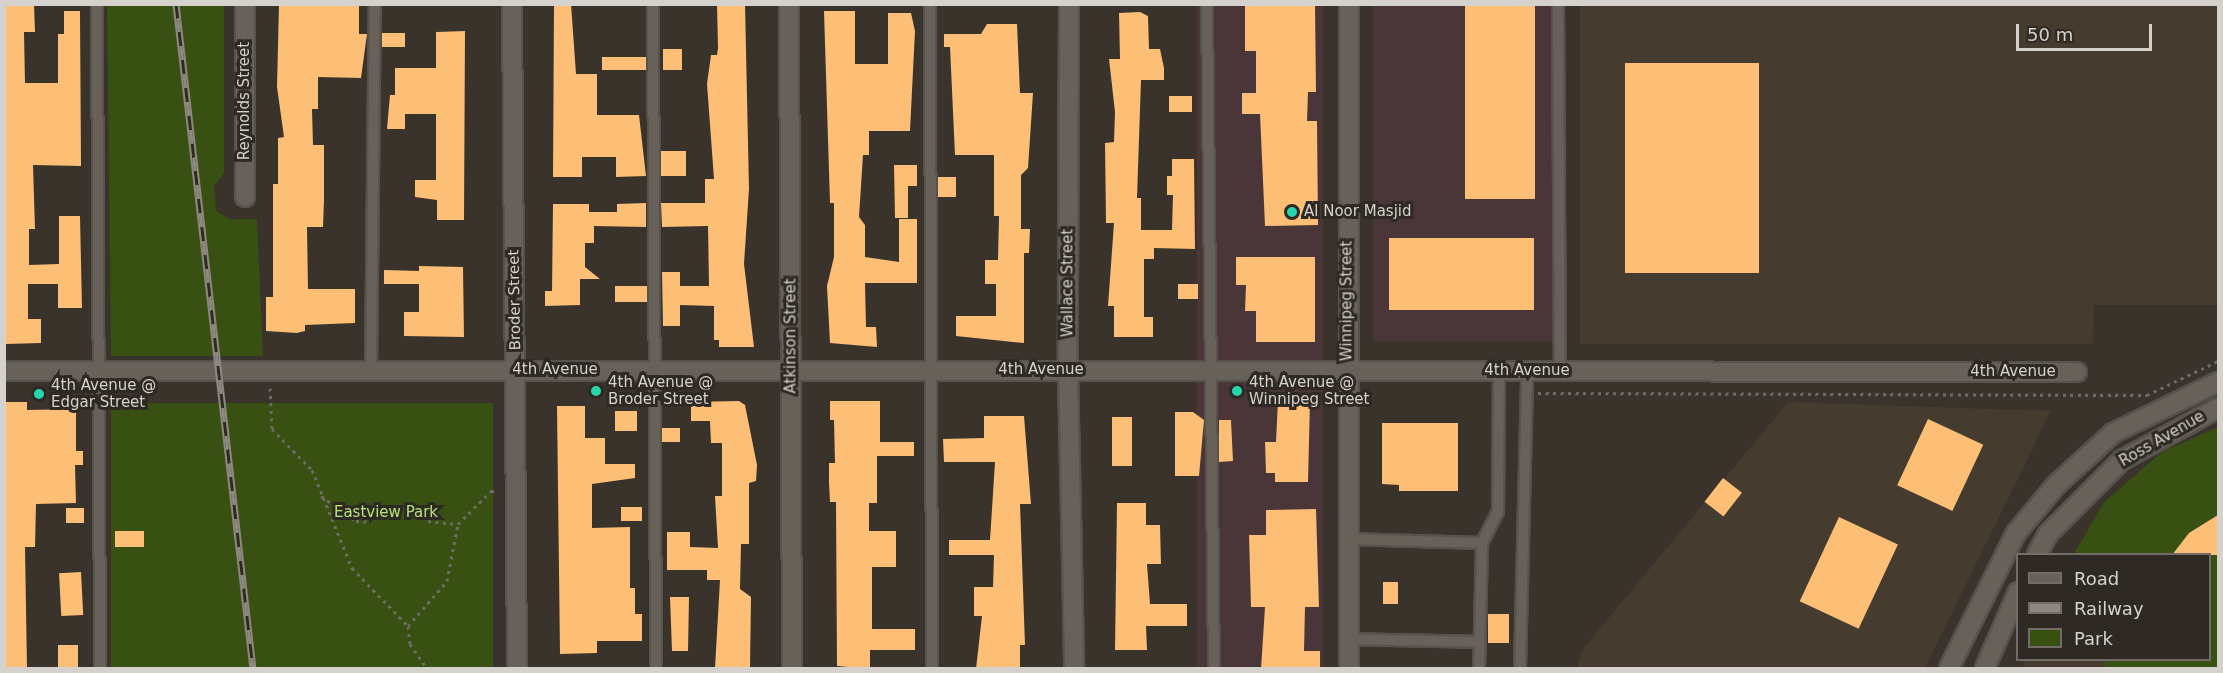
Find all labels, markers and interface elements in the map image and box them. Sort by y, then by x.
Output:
scale bar [2019,12,2156,50]
text: 50 m [2027,24,2073,45]
street label: Reynolds Street [236,42,254,160]
place label: Al Noor Masjid [1304,203,1412,221]
marker: Al Noor Masjid [1285,205,1299,219]
street label: Wallace Street [1059,229,1077,337]
street label: Winnipeg Street [1338,241,1356,361]
street label: Broder Street [505,250,525,350]
street label: Atkinson Street [782,278,800,394]
street label: 4th Avenue [512,361,598,379]
street label: 4th Avenue [998,361,1084,379]
street label: 4th Avenue [1484,362,1570,380]
street label: 4th Avenue [1970,363,2056,381]
place label: 4th Avenue @ Broder Street [608,373,713,408]
place label: 4th Avenue @ Winnipeg Street [1249,373,1369,408]
place label: 4th Avenue @ Edgar Street [51,376,156,411]
marker: 4th Avenue @ Broder Street [589,384,603,398]
marker: 4th Avenue @ Winnipeg Street [1230,384,1244,398]
marker: 4th Avenue @ Edgar Street [32,387,46,401]
street label: Ross Avenue [2116,407,2208,471]
park label: Eastview Park [334,504,438,522]
legend [2016,553,2211,661]
text: Road [2074,568,2119,589]
text: Railway [2074,598,2144,619]
text: Park [2074,628,2113,649]

